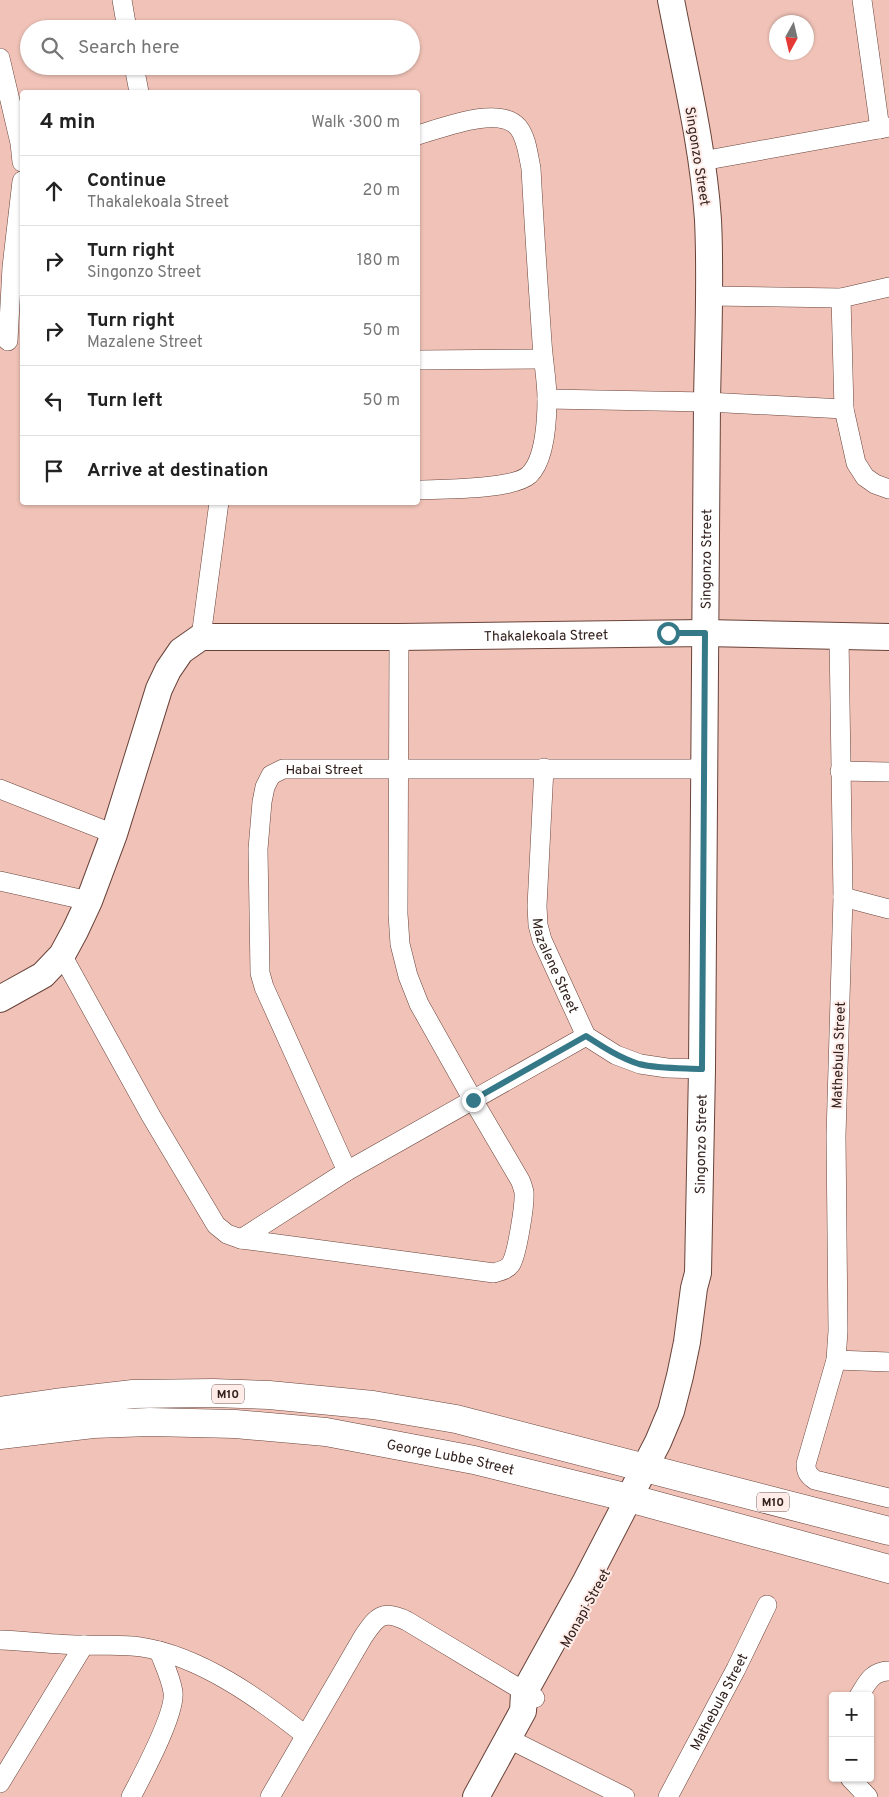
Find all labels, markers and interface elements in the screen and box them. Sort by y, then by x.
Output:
north arrow [769,15,814,60]
search box [20,20,420,75]
icon: search [38,34,66,62]
text: Search here [78,36,180,60]
street label: Singonzo Street [680,105,713,207]
text: 4 min [40,109,96,136]
text: Walk · 300 m [311,113,400,133]
text: Continue [87,169,166,193]
icon: ahead [40,177,68,205]
text: 20 m [363,181,400,201]
text: Thakalekoala Street [87,193,229,213]
text: Turn right [87,239,175,263]
icon: right [40,247,68,275]
text: 180 m [357,251,400,271]
text: Singonzo Street [87,263,201,283]
text: Turn right [87,309,175,333]
icon: right [40,317,68,345]
text: 50 m [363,321,400,341]
text: Mazalene Street [87,333,203,353]
icon: left [40,387,68,415]
text: Turn left [87,389,163,413]
text: 50 m [363,391,400,411]
icon: arrive [40,457,68,485]
text: Arrive at destination [87,459,268,483]
street label: Singonzo Street [698,509,716,609]
route start [657,622,680,645]
street label: Thakalekoala Street [484,627,608,646]
street label: Habai Street [285,762,363,779]
street label: Mazalene Street [528,918,581,1016]
street label: Mathebula Street [829,1001,850,1109]
route end [462,1089,485,1112]
street label: Singonzo Street [693,1094,712,1194]
road number: M10 [212,1385,244,1404]
street label: George Lubbe Street [385,1437,516,1480]
road number: M10 [757,1492,789,1511]
street label: Monapi Street [558,1566,615,1651]
street label: Mathebula Street [687,1651,752,1754]
map controls [829,1692,874,1782]
button: + [829,1692,874,1737]
button: − [829,1737,874,1782]

